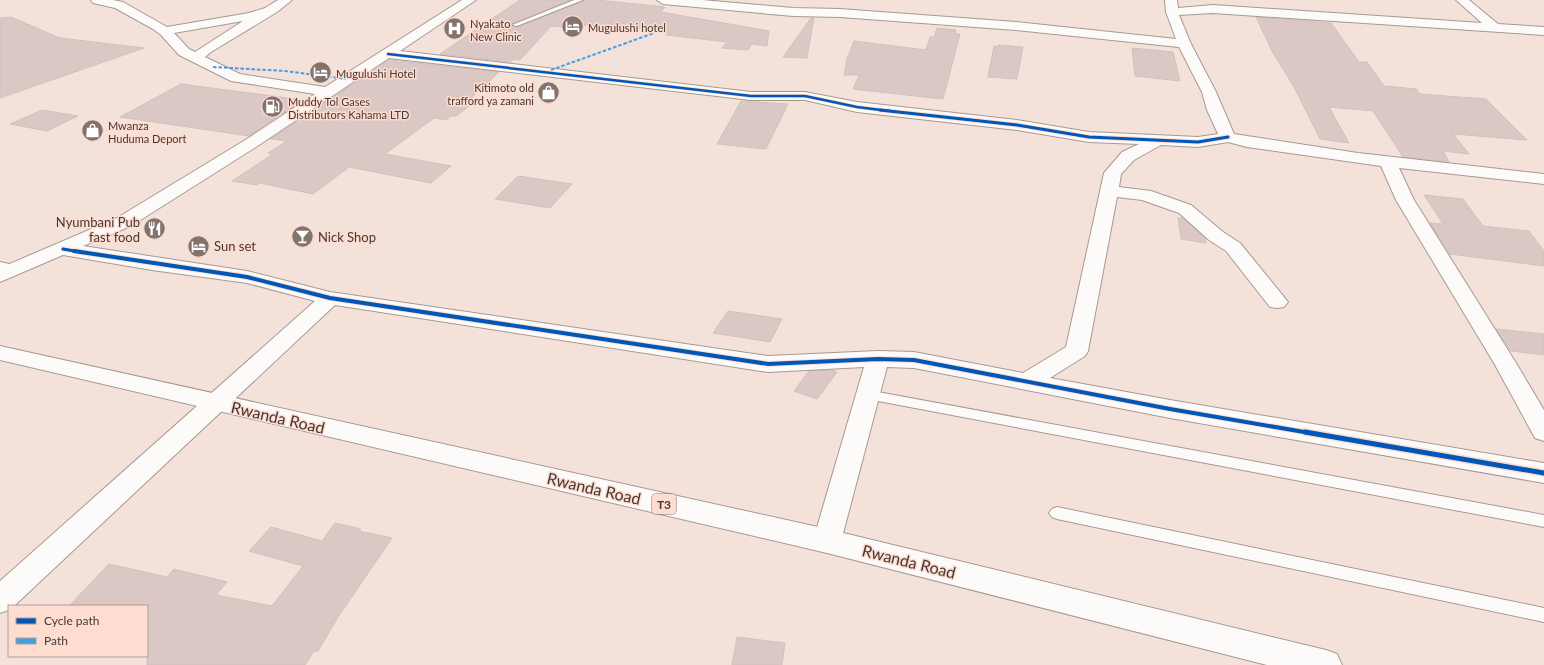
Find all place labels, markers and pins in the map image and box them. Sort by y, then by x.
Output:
hotel icon: Mugulushi hotel [559,14,585,40]
hospital icon: Nyakato New Clinic [441,16,467,42]
place label: Nyakato New Clinic [470,17,522,43]
place label: Mugulushi hotel [588,21,666,34]
hotel icon: Mugulushi Hotel [307,60,333,86]
place label: Mugulushi Hotel [336,67,416,80]
shop icon: Kitimoto old trafford ya zamani [536,80,562,106]
place label: Kitimoto old trafford ya zamani [447,81,534,107]
fuel station icon: Muddy Tol Gases Distributors Kahama LTD [260,94,286,120]
place label: Muddy Tol Gases Distributors Kahama LTD [288,95,409,121]
shop icon: Mwanza Huduma Deport [80,118,106,144]
place label: Mwanza Huduma Deport [108,119,187,145]
place label: Nyumbani Pub fast food [56,214,140,245]
restaurant icon: Nyumbani Pub fast food [142,216,168,242]
bar icon: Nick Shop [289,224,315,250]
place label: Nick Shop [318,229,376,245]
hotel icon: Sun set [185,233,211,259]
place label: Sun set [214,238,256,254]

